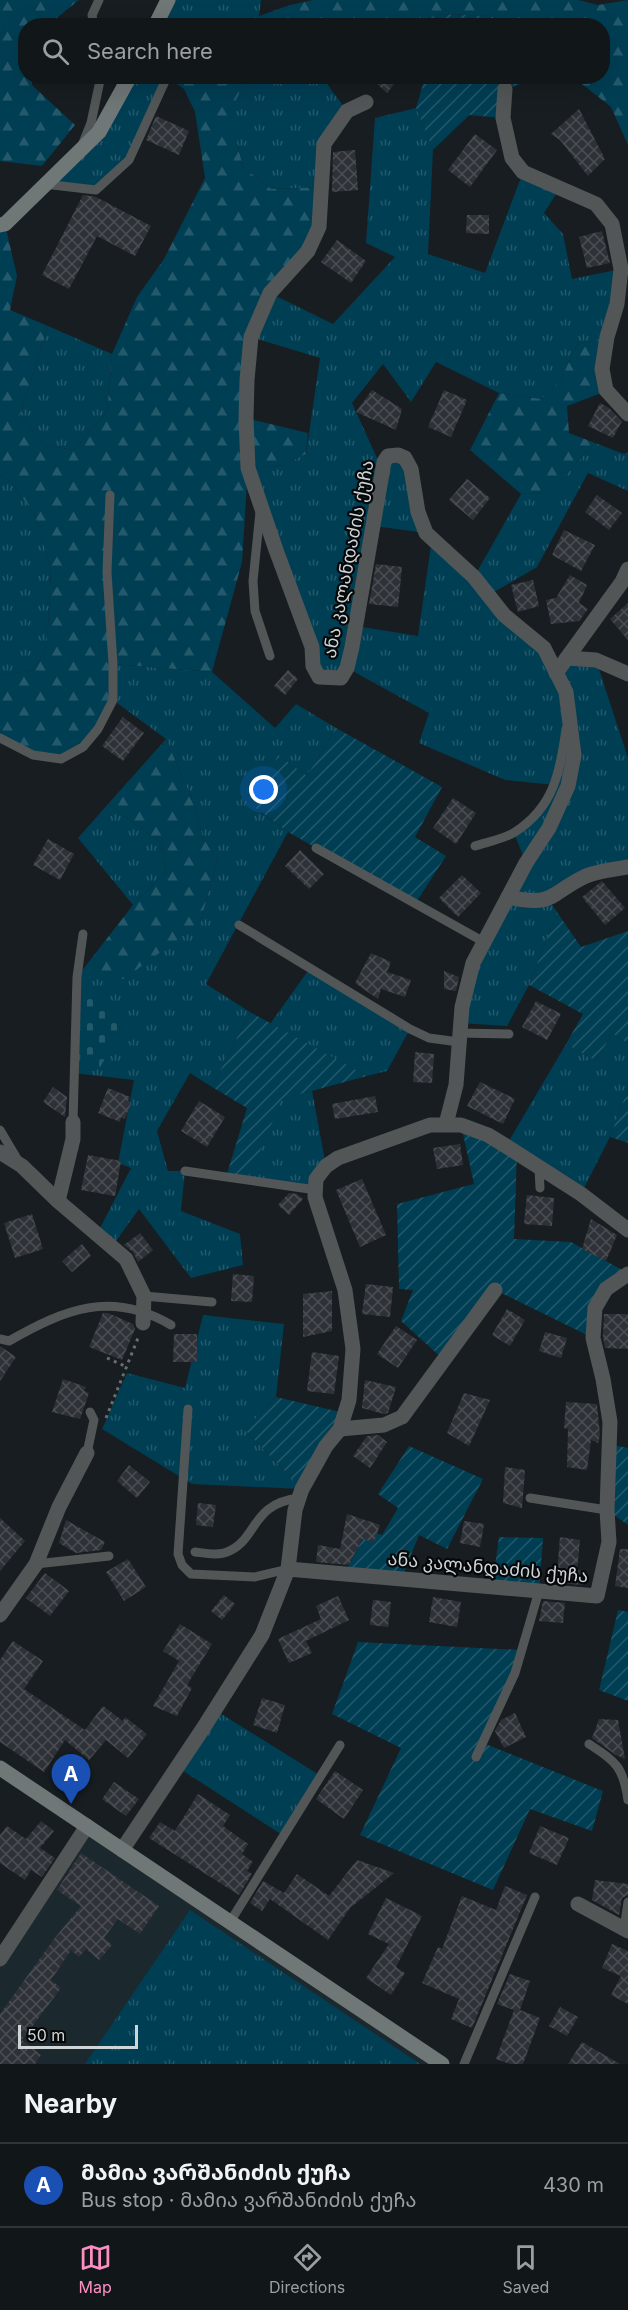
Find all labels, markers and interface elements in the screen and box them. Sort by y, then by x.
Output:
search box [18,18,610,84]
icon: search [39,35,72,68]
text: Search here [87,38,213,64]
street label: ანა კალანდაძის ქუჩა [319,458,378,660]
your location [249,775,278,804]
street label: ანა კალანდაძის ქუჩა [387,1548,589,1587]
pin: A [52,1754,90,1804]
scale bar [18,2022,138,2050]
text: 50 m [27,2025,65,2045]
text: Nearby [24,2088,117,2119]
text: მამია ვარშანიძის ქუჩა [81,2159,351,2185]
text: A [36,2173,51,2197]
text: 430 m [543,2173,604,2197]
text: Bus stop · მამია ვარშანიძის ქუჩა [81,2188,416,2212]
tab: Map [79,2241,112,2297]
tab: Directions [269,2241,345,2297]
tab: Saved [503,2241,549,2297]

